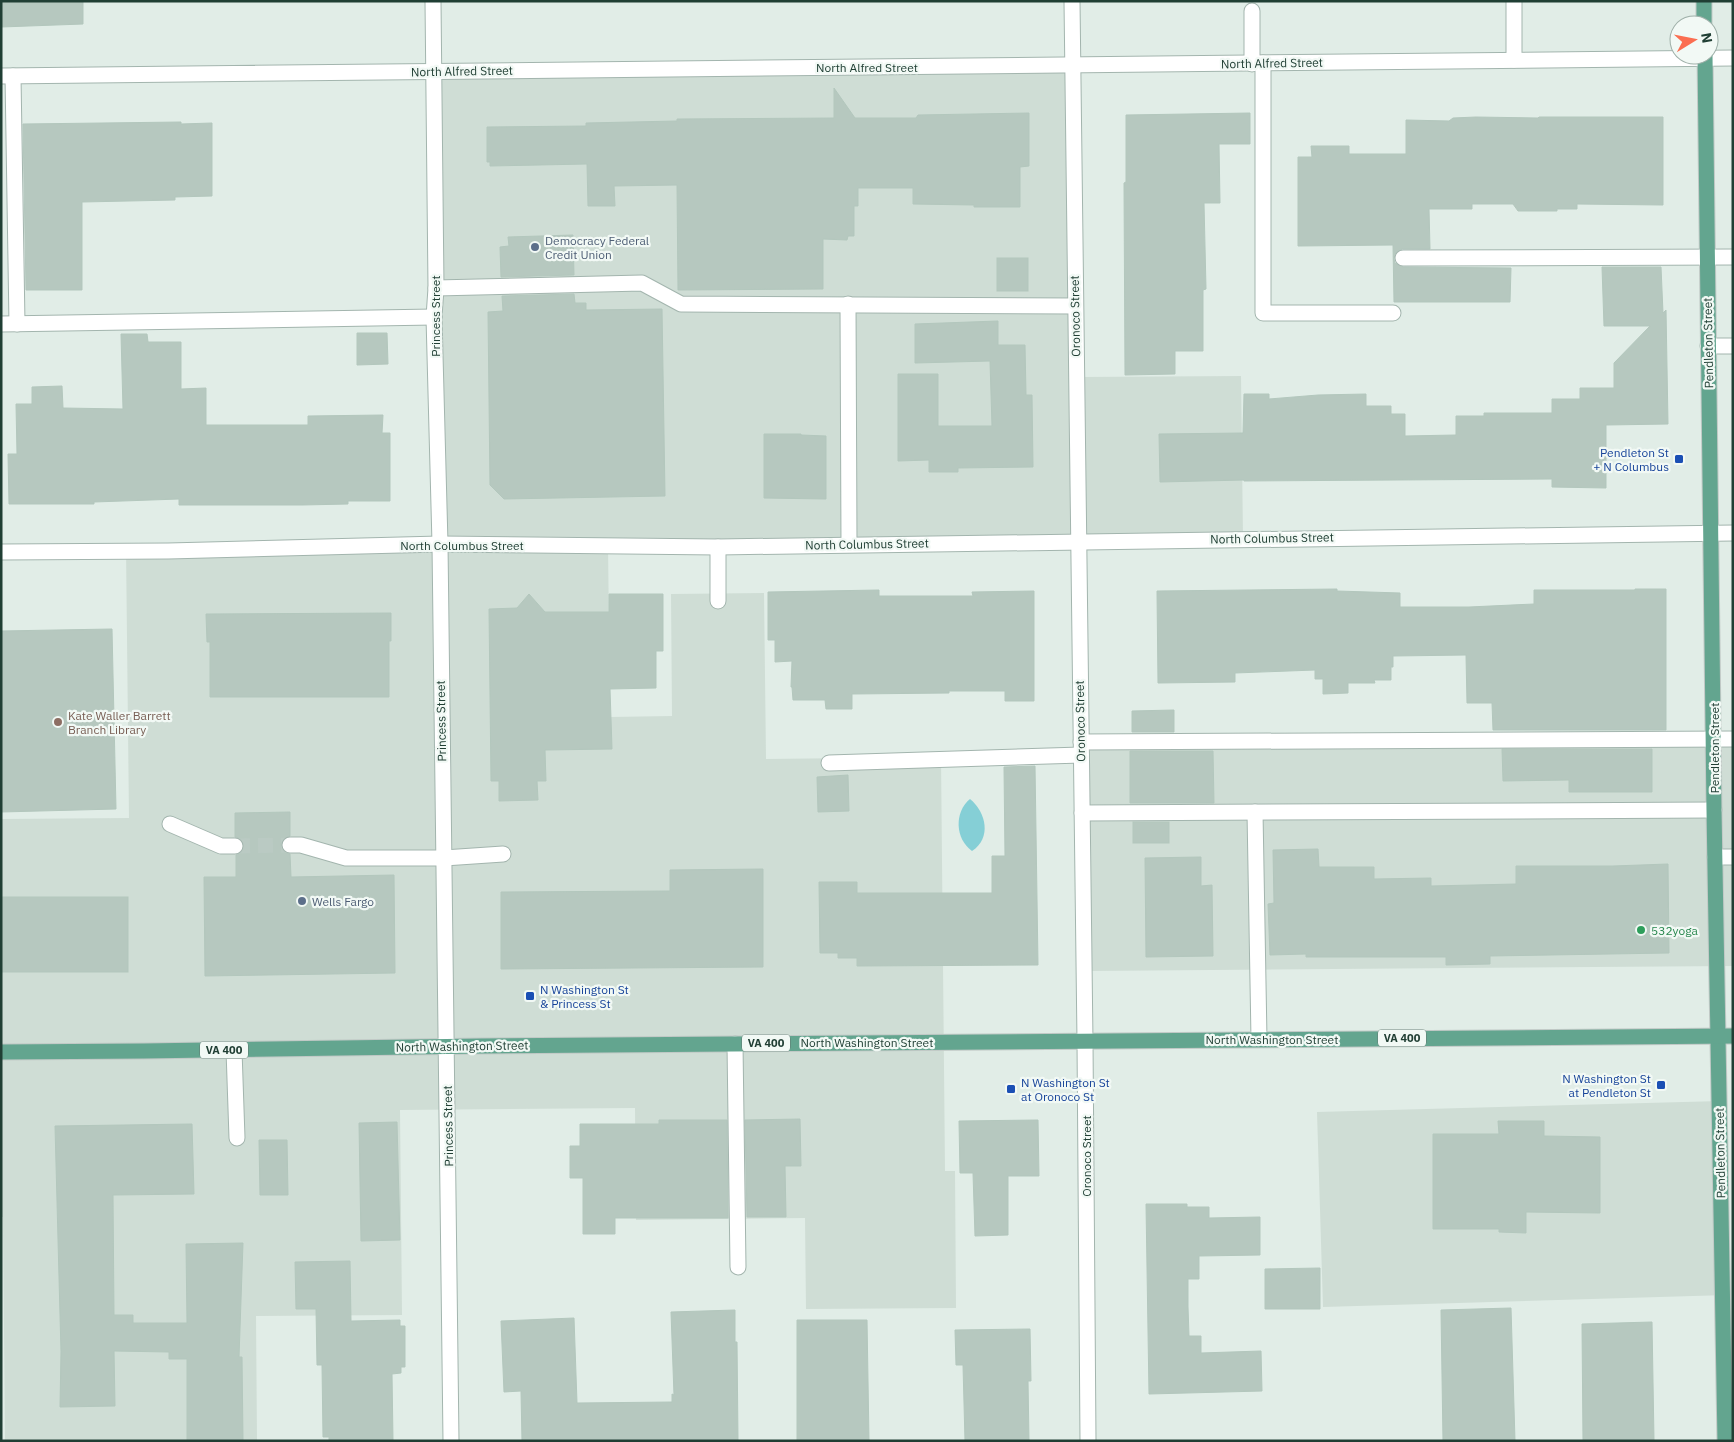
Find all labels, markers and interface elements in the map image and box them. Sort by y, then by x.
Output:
north arrow [1669,15,1719,65]
text: N [1697,31,1717,44]
street label: North Alfred Street [1221,55,1323,71]
street label: North Alfred Street [816,60,918,75]
street label: North Alfred Street [411,63,513,79]
place label: Democracy Federal Credit Union [545,233,649,262]
marker: Democracy Federal Credit Union [529,241,541,253]
street label: Princess Street [428,275,443,357]
street label: Oronoco Street [1067,275,1083,357]
street label: Pendleton Street [1700,298,1716,388]
place label: Pendleton St + N Columbus [1593,445,1669,474]
marker: Pendleton St + N Columbus [1673,453,1685,465]
street label: North Columbus Street [1210,529,1334,547]
street label: North Columbus Street [805,535,929,553]
street label: North Columbus Street [400,538,524,553]
street label: Princess Street [433,680,449,762]
street label: Oronoco Street [1072,680,1088,762]
street label: Pendleton Street [1707,703,1722,793]
place label: Kate Waller Barrett Branch Library [68,708,171,737]
marker: Kate Waller Barrett Branch Library [52,716,64,728]
place label: Wells Fargo [312,894,374,909]
marker: Wells Fargo [296,895,308,907]
place label: 532yoga [1651,923,1699,938]
marker: 532yoga [1635,924,1647,936]
place label: N Washington St & Princess St [540,982,629,1011]
marker: N Washington St & Princess St [524,990,536,1002]
road number: VA 400 [1378,1030,1426,1046]
street label: North Washington Street [1206,1032,1338,1047]
road number: VA 400 [742,1034,790,1052]
street label: North Washington Street [801,1035,933,1050]
street label: North Washington Street [395,1037,529,1055]
road number: VA 400 [200,1042,248,1058]
place label: N Washington St at Pendleton St [1562,1071,1651,1100]
place label: N Washington St at Oronoco St [1021,1075,1110,1104]
marker: N Washington St at Pendleton St [1655,1079,1667,1091]
marker: N Washington St at Oronoco St [1005,1083,1017,1095]
street label: Princess Street [440,1085,456,1167]
street label: Pendleton Street [1712,1108,1728,1198]
street label: Oronoco Street [1079,1115,1094,1197]

